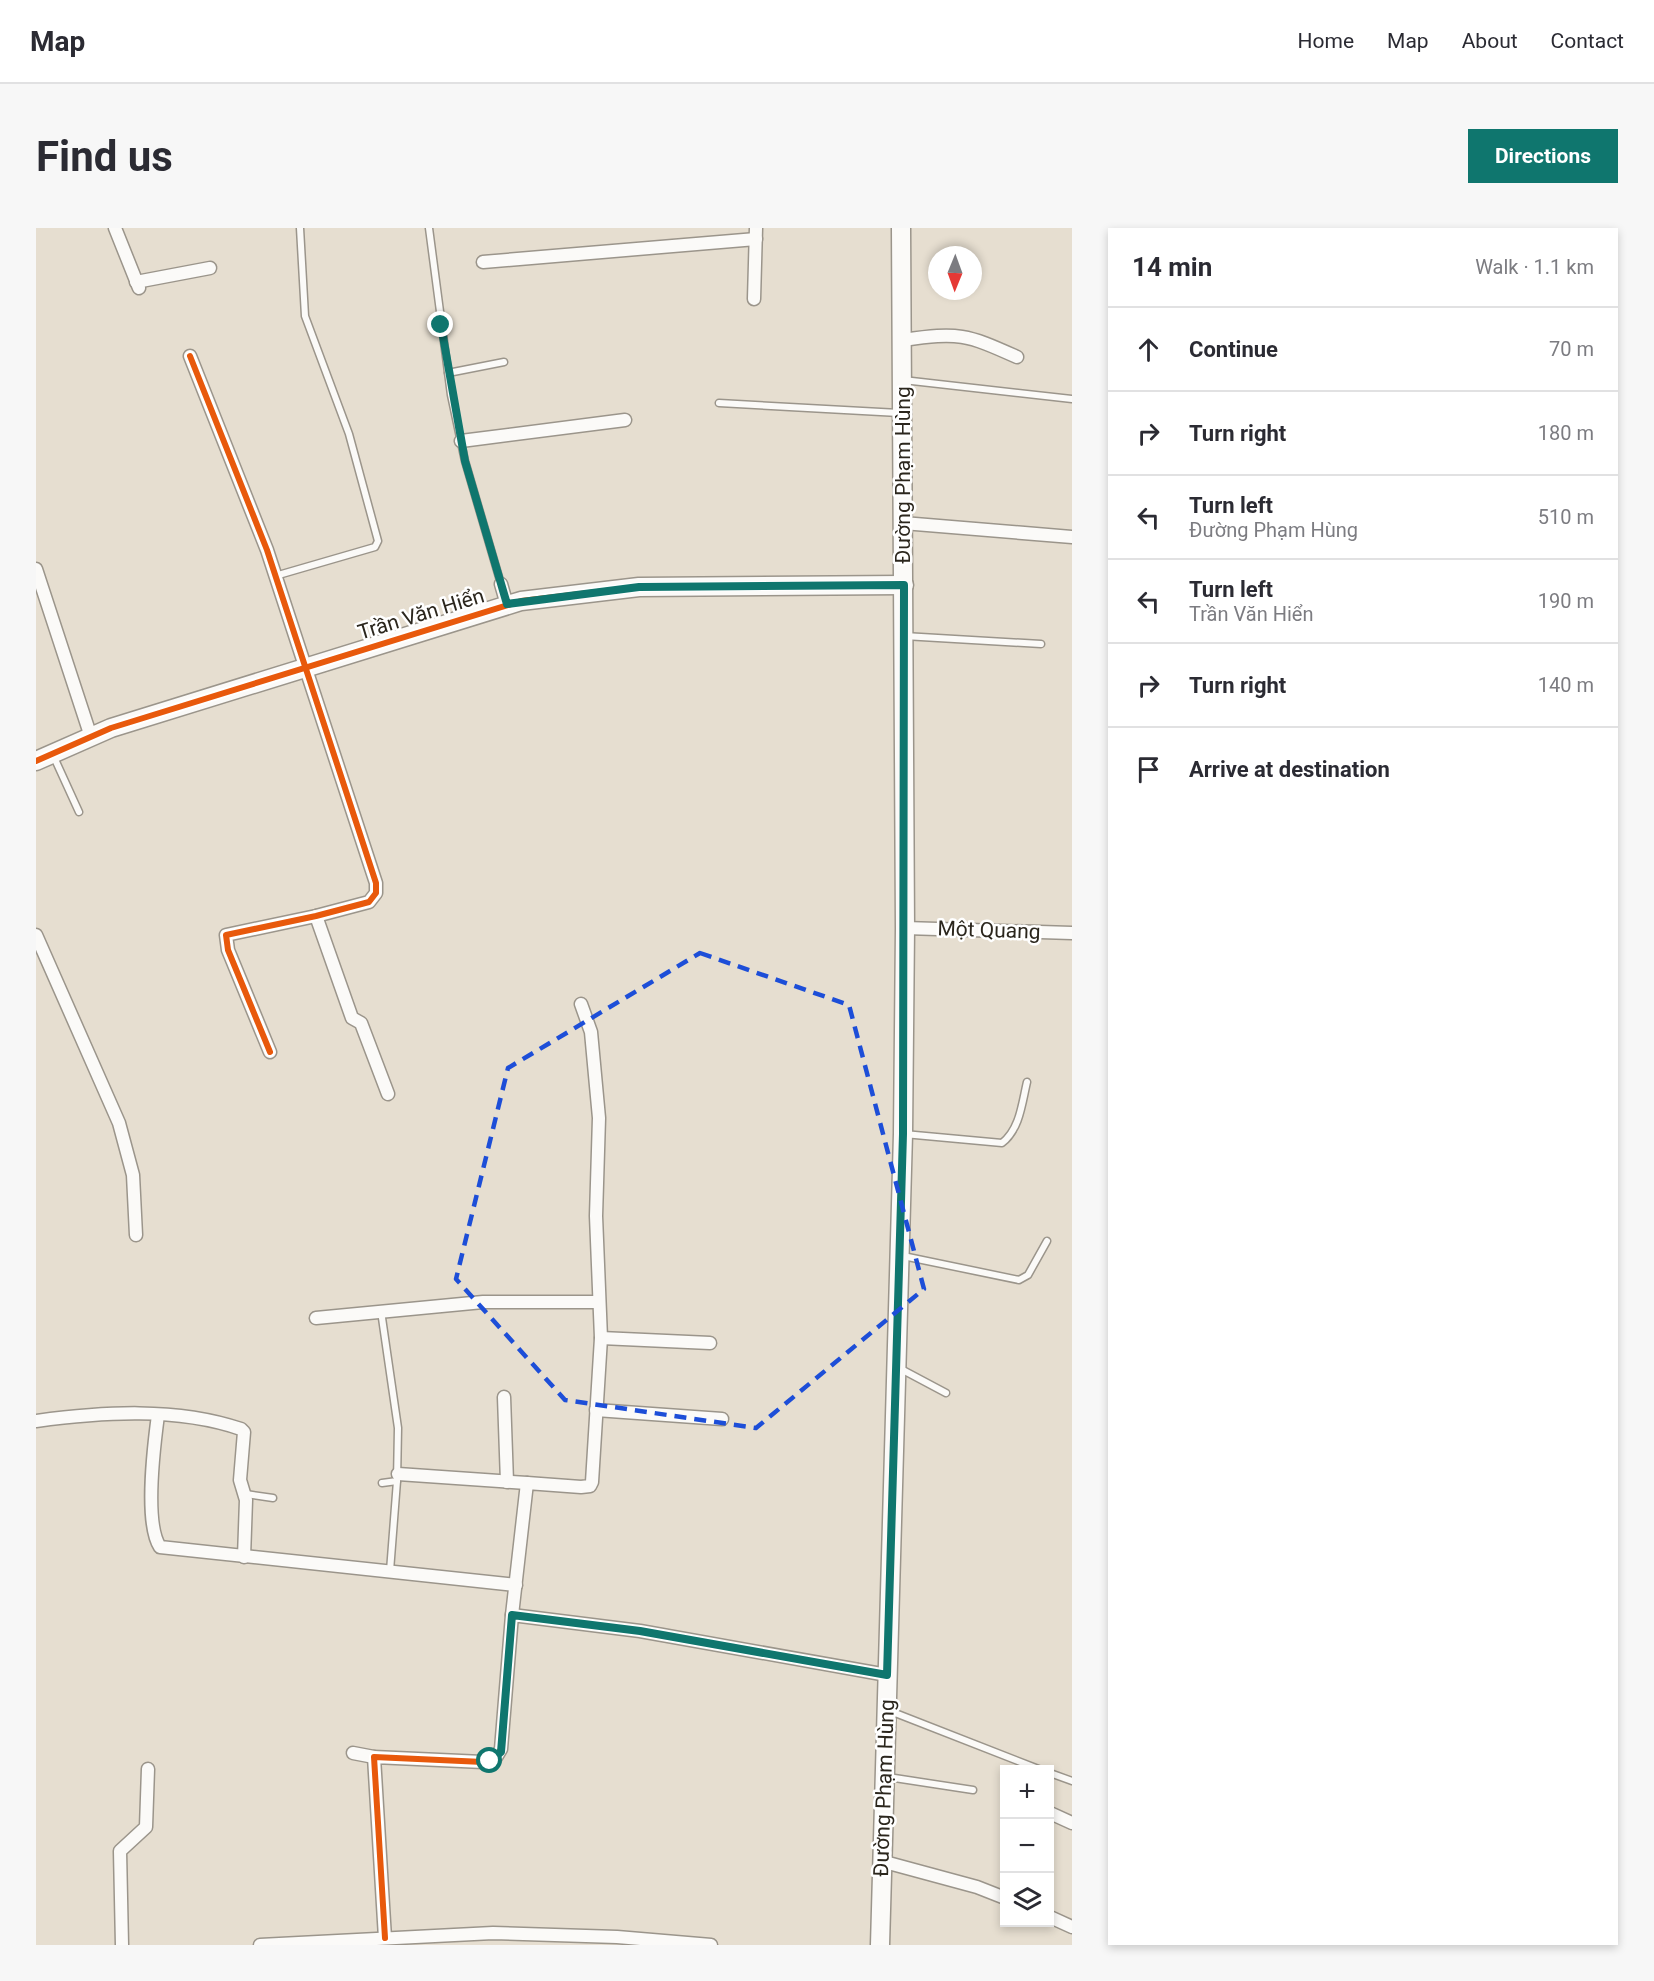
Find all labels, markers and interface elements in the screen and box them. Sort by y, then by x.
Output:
text: Map [30,25,85,58]
text: Home [1298,29,1354,53]
text: Map [1387,29,1429,53]
text: About [1462,29,1518,53]
text: Contact [1551,29,1624,53]
button: Directions [1468,129,1618,183]
text: Find us [36,132,173,181]
north arrow [928,246,982,300]
text: 14 min [1132,252,1212,282]
text: Walk · 1.1 km [1475,255,1594,279]
route end [427,311,453,337]
icon: ahead [1132,333,1165,366]
text: Continue [1189,337,1278,362]
text: 70 m [1549,337,1594,361]
street label: Đường Phạm Hùng [891,386,915,564]
icon: right [1132,417,1165,450]
text: Turn right [1189,421,1286,446]
text: 180 m [1538,421,1594,445]
text: Turn left [1189,493,1273,518]
icon: left [1132,501,1165,534]
text: 510 m [1538,505,1594,529]
text: Đường Phạm Hùng [1189,518,1358,542]
text: Turn left [1189,577,1273,602]
street label: Trần Văn Hiển [355,583,487,645]
icon: left [1132,585,1165,618]
text: 190 m [1538,589,1594,613]
text: Trần Văn Hiển [1189,602,1313,626]
icon: right [1132,669,1165,702]
text: Turn right [1189,673,1286,698]
text: 140 m [1538,673,1594,697]
icon: arrive [1132,753,1165,786]
text: Arrive at destination [1189,757,1390,782]
street label: Một Quang [937,916,1041,944]
street label: Đường Phạm Hùng [869,1699,899,1877]
route start [476,1747,502,1773]
map controls [1000,1765,1054,1927]
button: + [1000,1765,1054,1819]
button: − [1000,1819,1054,1873]
button: layers [1000,1873,1054,1927]

